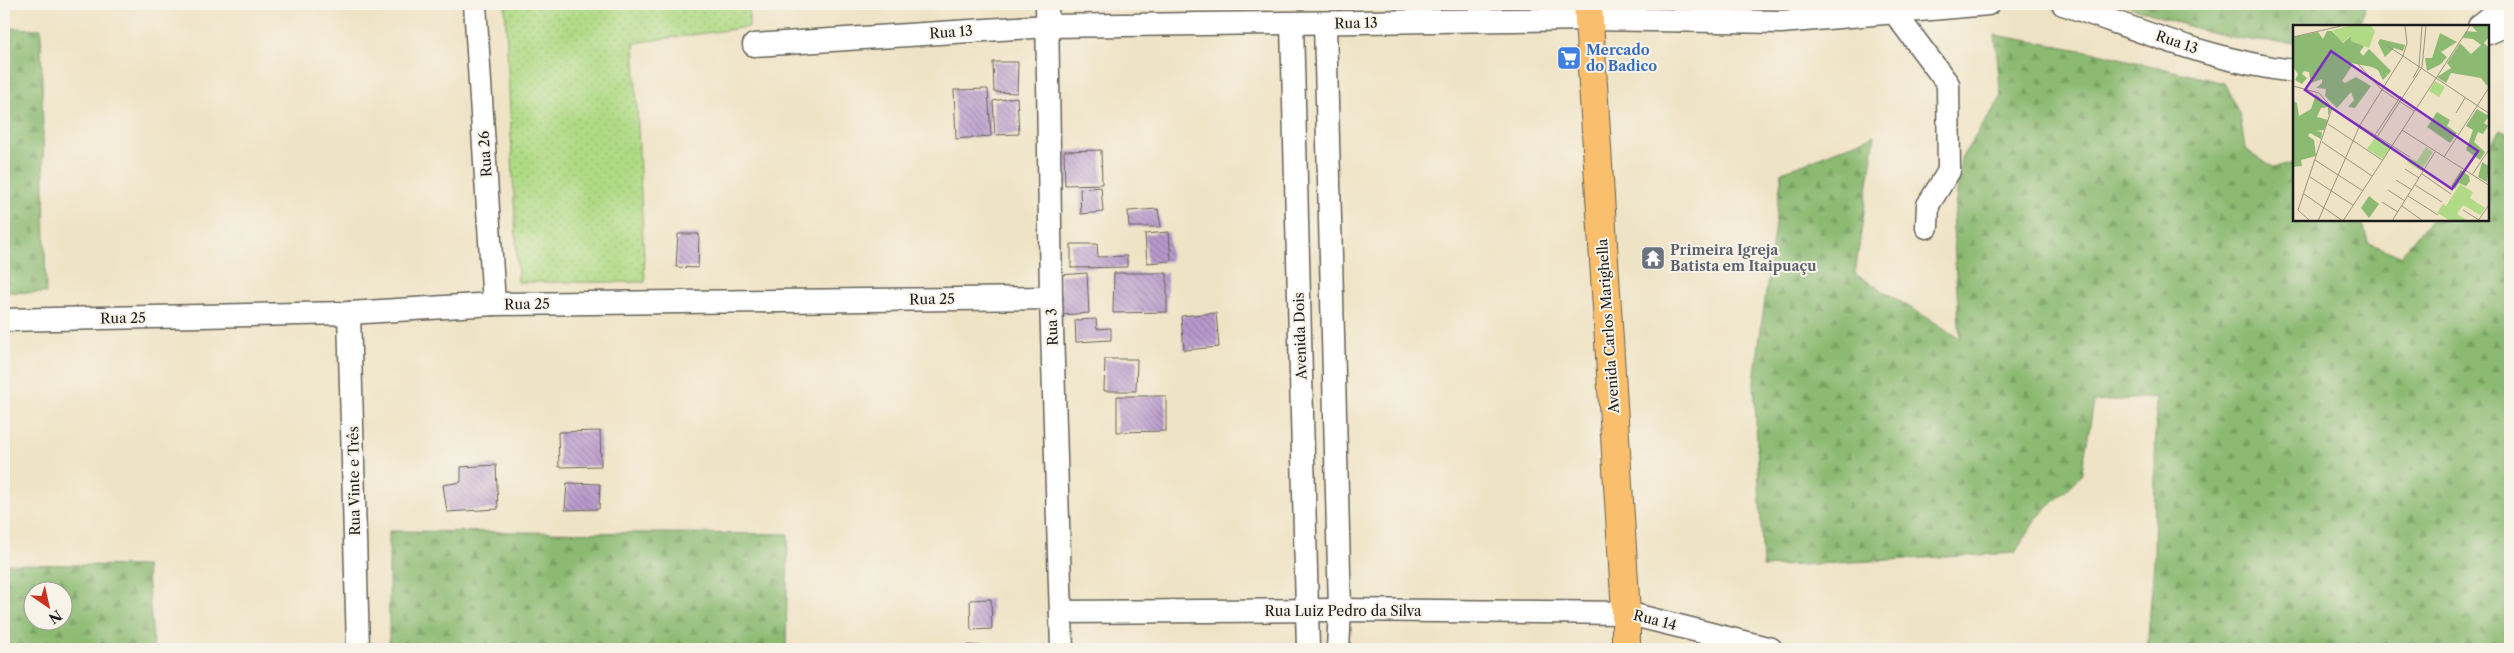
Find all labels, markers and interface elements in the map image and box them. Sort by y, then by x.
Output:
street label: Rua 13 [1334,14,1378,32]
street label: Rua 13 [929,22,973,42]
inset map [2293,25,2489,221]
street label: Rua 13 [2154,26,2200,58]
place label: Mercado do Badico [1586,41,1657,75]
supermarket icon: Mercado do Badico [1556,45,1582,71]
street label: Rua 26 [474,130,496,178]
street label: Avenida Carlos Marighella [1593,238,1623,415]
place label: Primeira Igreja Batista em Itaipuaçu [1670,241,1817,275]
temple icon: Primeira Igreja Batista em Itaipuaçu [1640,245,1666,271]
street label: Rua 25 [909,290,955,308]
street label: Avenida Dois [1289,292,1311,381]
street label: Rua 25 [504,295,550,313]
street label: Rua 3 [1042,308,1062,346]
street label: Rua 25 [100,309,146,327]
street label: Rua Vinte e Três [344,426,364,536]
north arrow [22,580,72,630]
street label: Rua Luiz Pedro da Silva [1265,602,1422,620]
text: N [45,606,65,628]
street label: Rua 14 [1632,606,1678,634]

